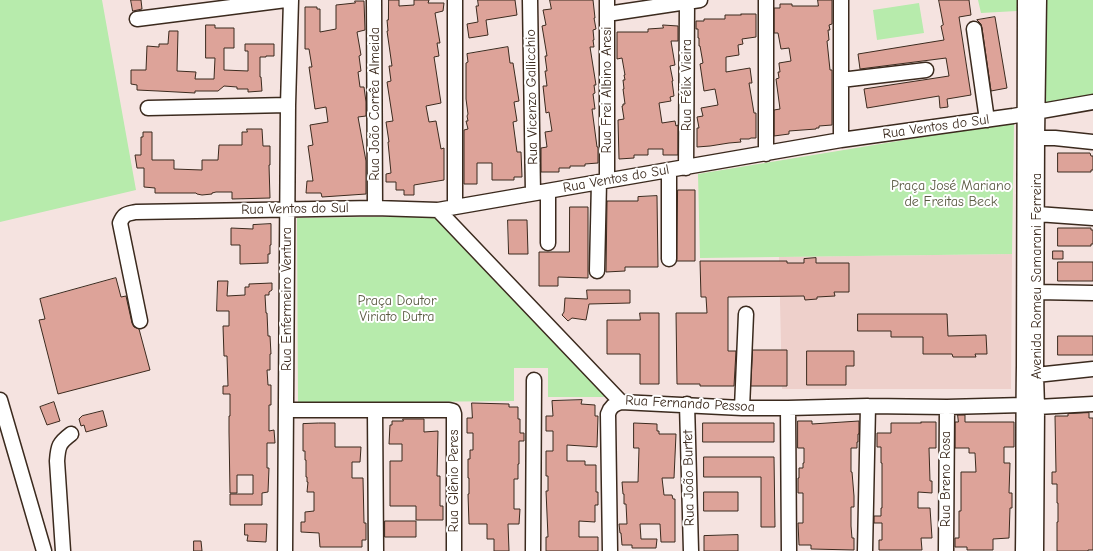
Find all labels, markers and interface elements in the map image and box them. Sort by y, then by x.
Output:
street label: Rua João Corrêa Almeida [367,27,383,181]
street label: Rua Frei Albino Aresi [599,27,615,153]
street label: Rua Vicenzo Gallicchio [522,29,542,165]
street label: Rua Félix Vieira [679,39,695,131]
street label: Rua Ventos do Sul [882,111,990,143]
street label: Rua Ventos do Sul [562,161,670,197]
street label: Avenida Romeu Samarani Ferreira [1029,173,1045,379]
park label: Praça José Mariano de Freitas Beck [891,178,1011,210]
street label: Rua Ventos do Sul [241,200,349,218]
street label: Rua Enfermeiro Ventura [279,227,295,371]
park label: Praça Doutor Viriato Dutra [358,293,436,326]
street label: Rua Fernando Pessoa [625,392,755,416]
street label: Rua Glênio Peres [446,430,462,532]
street label: Rua João Burtet [680,430,698,526]
street label: Rua Breno Rosa [938,431,954,527]

